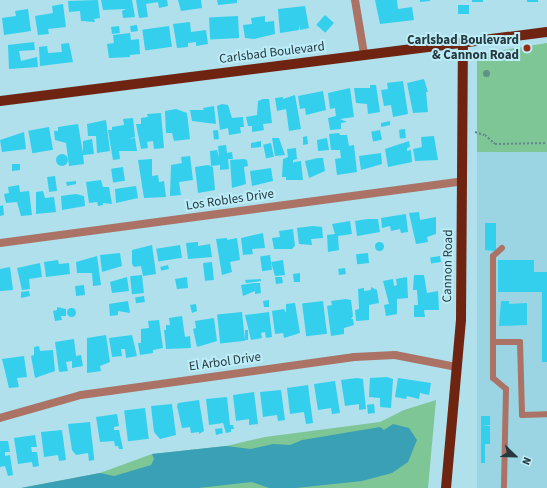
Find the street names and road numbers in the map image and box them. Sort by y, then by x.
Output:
street label: Carlsbad Boulevard [218,39,326,67]
street label: Los Robles Drive [185,186,275,214]
street label: Cannon Road [440,229,456,303]
street label: El Arbol Drive [188,349,262,375]

